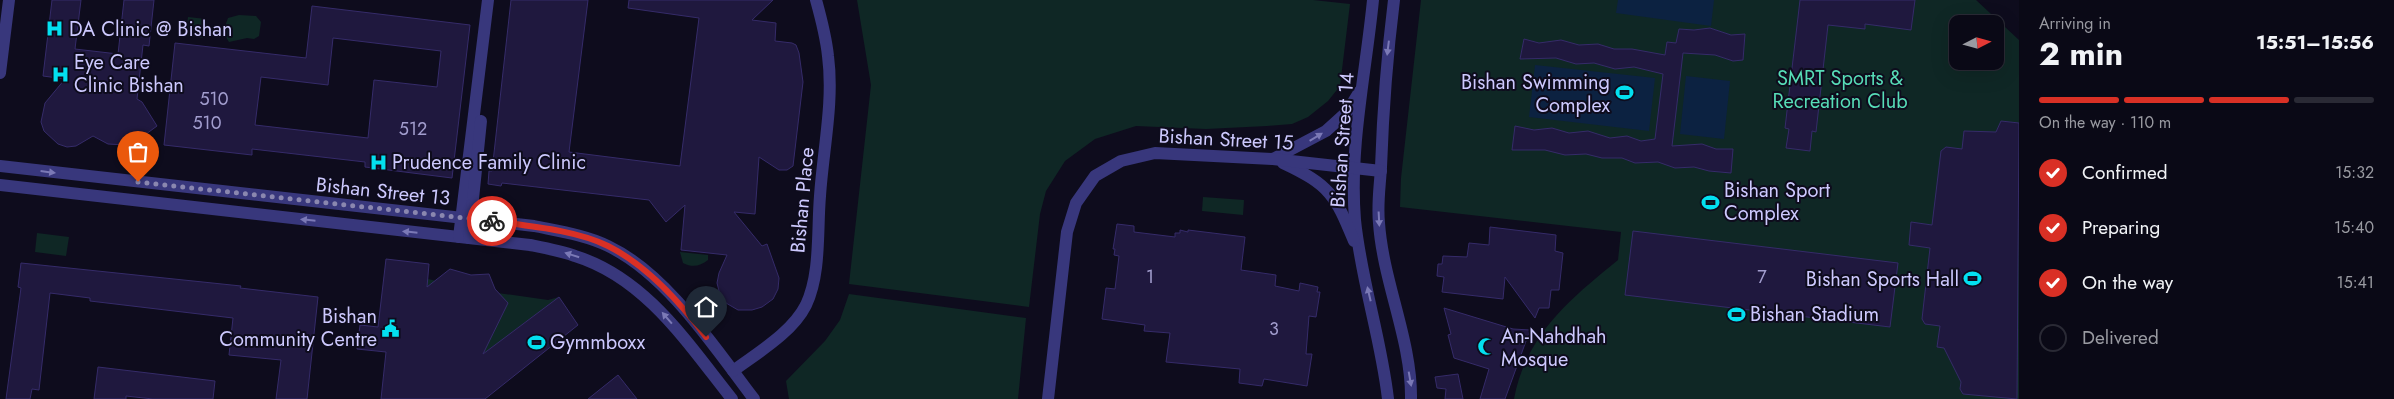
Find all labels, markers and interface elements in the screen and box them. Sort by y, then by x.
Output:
text: Arriving in [2039,12,2111,35]
place label: DA Clinic @ Bishan [69,15,232,44]
north arrow [1949,15,2004,70]
map controls [1949,15,2004,70]
hospital icon: DA Clinic @ Bishan [45,19,65,39]
text: 15:51–15:56 [2256,29,2374,56]
text: 2 min [2039,31,2123,77]
one-way arrow [1384,41,1392,57]
place label: Eye Care Clinic Bishan [74,48,184,100]
hospital icon: Eye Care Clinic Bishan [50,64,70,84]
park label: SMRT Sports & Recreation Club [1772,64,1908,116]
place label: Bishan Swimming Complex [1461,68,1611,120]
street label: Bishan Street 14 [1323,71,1362,209]
sports icon: Bishan Swimming Complex [1614,83,1634,103]
house number: 510 [199,86,229,112]
house number: 510 [192,110,222,136]
text: On the way · 110 m [2039,111,2171,134]
house number: 512 [399,116,427,142]
street label: Bishan Street 15 [1158,121,1294,158]
pin [117,131,159,182]
one-way arrow [1310,132,1323,141]
icon: bag [124,138,152,166]
street label: Bishan Place [783,146,822,254]
place label: Prudence Family Clinic [392,148,586,177]
hospital icon: Prudence Family Clinic [368,152,388,172]
icon: check [2039,159,2067,187]
text: Confirmed [2082,159,2168,186]
text: 15:32 [2335,161,2374,184]
one-way arrow [41,168,57,176]
street label: Bishan Street 13 [314,170,452,213]
place label: Bishan Sport Complex [1724,176,1830,228]
sports icon: Bishan Sport Complex [1700,192,1720,212]
courier [467,196,517,246]
icon: bike [478,207,506,235]
one-way arrow [1376,212,1384,228]
icon: check [2039,214,2067,242]
text: Preparing [2082,214,2160,241]
one-way arrow [300,216,316,224]
text: 15:40 [2334,216,2374,239]
one-way arrow [402,228,418,236]
one-way arrow [564,251,579,259]
house number: 1 [1146,264,1154,290]
house number: 7 [1757,264,1767,290]
place label: Bishan Sports Hall [1806,265,1959,294]
sports icon: Bishan Sports Hall [1963,269,1983,289]
icon: check [2039,269,2067,297]
text: On the way [2082,269,2173,296]
text: 15:41 [2336,271,2374,294]
pin [685,286,727,337]
one-way arrow [1365,286,1373,301]
icon: home [692,293,720,321]
place label: Bishan Stadium [1750,300,1879,329]
place label: Bishan Community Centre [219,302,377,354]
sports icon: Bishan Stadium [1726,304,1746,324]
one-way arrow [661,311,672,324]
house number: 3 [1269,316,1279,342]
public building icon: Bishan Community Centre [381,318,401,338]
place label: An-Nahdhah Mosque [1501,322,1607,374]
text: Delivered [2082,324,2159,351]
place label: Gymmboxx [550,328,646,357]
sports icon: Gymmboxx [526,332,546,352]
mosque icon: An-Nahdhah Mosque [1477,337,1497,357]
one-way arrow [1406,371,1414,387]

